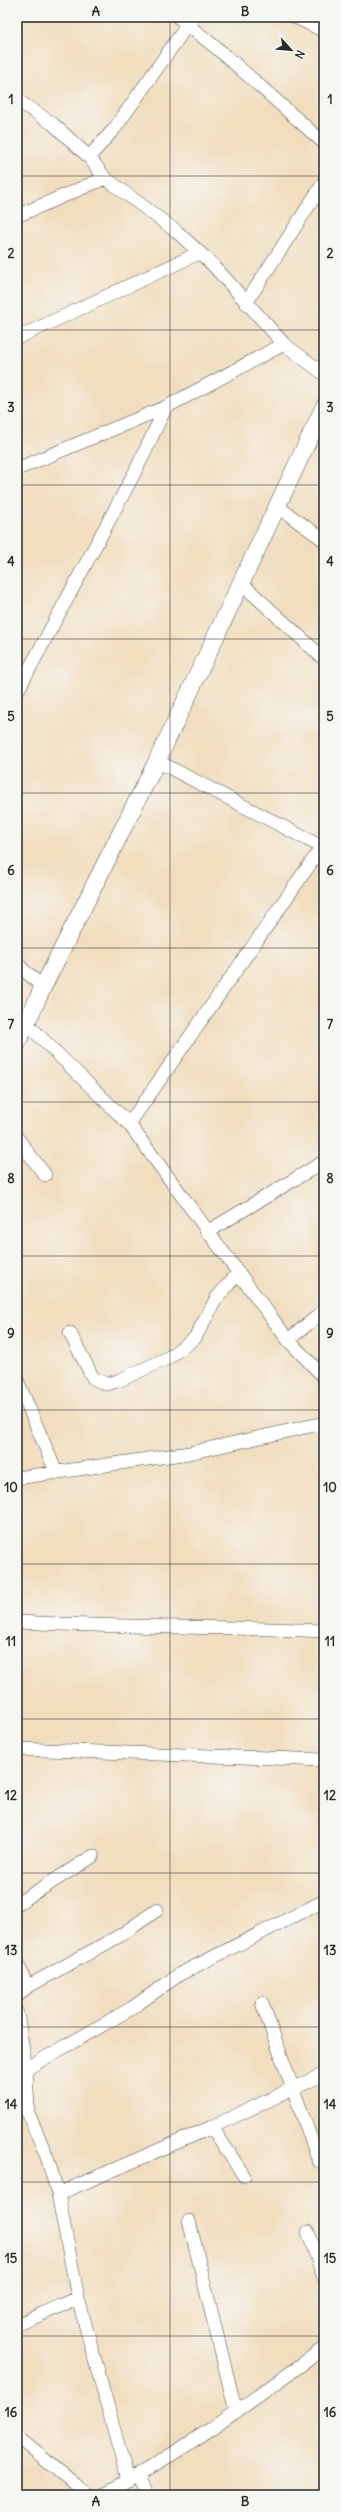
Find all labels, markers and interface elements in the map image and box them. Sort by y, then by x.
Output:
text: A [92,3,101,20]
text: B [241,3,250,20]
north arrow [271,30,311,70]
text: N [292,48,308,61]
text: 1 [8,91,14,108]
text: 1 [327,91,333,108]
text: 2 [7,245,15,262]
text: 2 [326,245,334,262]
text: 3 [7,399,15,416]
text: 3 [326,399,334,416]
text: 4 [7,553,15,570]
text: 4 [326,553,334,570]
text: 5 [7,708,15,725]
text: 5 [326,708,334,725]
text: 6 [7,862,15,879]
text: 6 [326,862,334,879]
text: 7 [8,1016,15,1033]
text: 7 [327,1016,334,1033]
text: 8 [7,1170,15,1187]
text: 8 [326,1170,334,1187]
text: 9 [7,1325,15,1342]
text: 9 [326,1325,334,1342]
text: 10 [4,1479,18,1496]
text: 10 [323,1479,337,1496]
text: 11 [6,1633,16,1650]
text: 11 [325,1633,335,1650]
text: 12 [5,1787,17,1804]
text: 12 [324,1787,336,1804]
text: 13 [5,1942,17,1959]
text: 13 [324,1942,336,1959]
text: 14 [5,2096,18,2113]
text: 14 [324,2096,337,2113]
text: 15 [5,2250,18,2267]
text: 15 [324,2250,337,2267]
text: 16 [5,2404,18,2421]
text: 16 [324,2404,337,2421]
text: A [92,2493,101,2510]
text: B [241,2493,250,2510]

